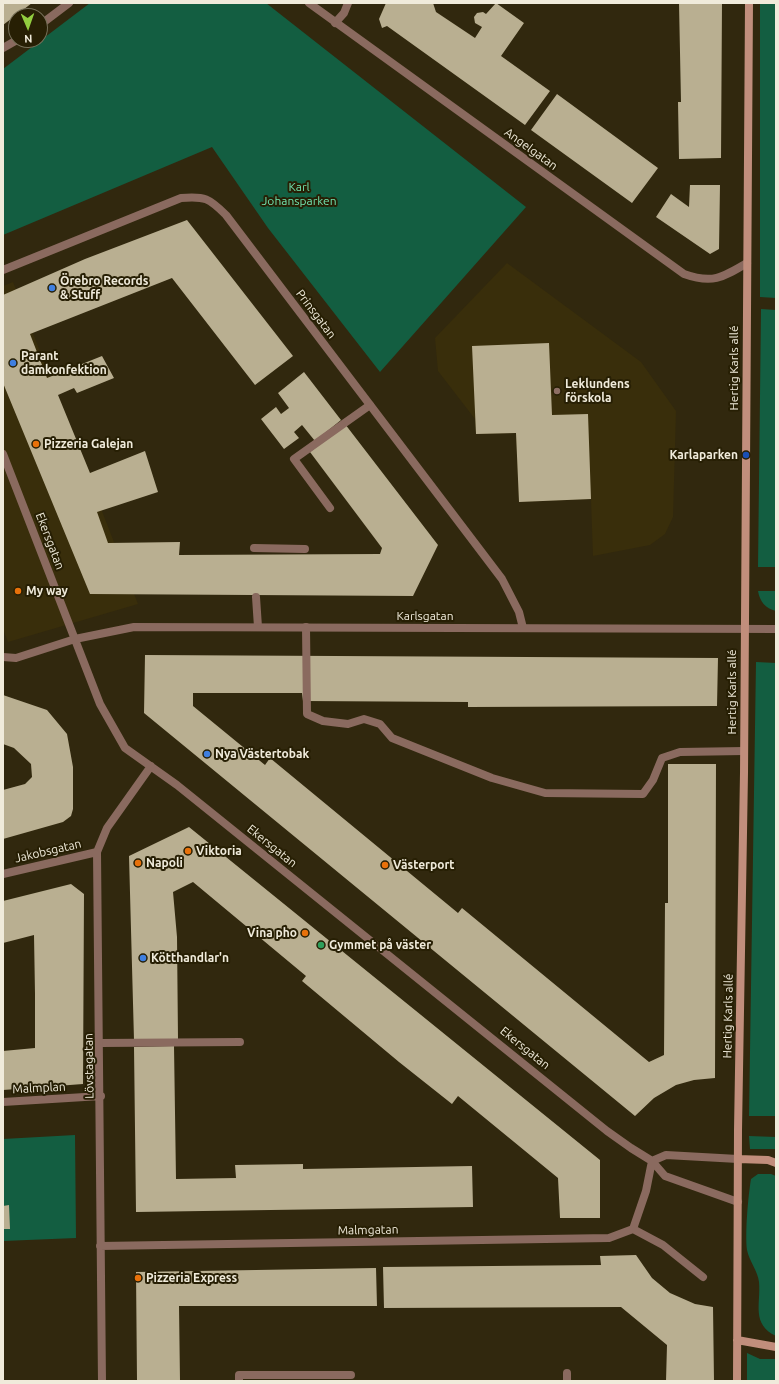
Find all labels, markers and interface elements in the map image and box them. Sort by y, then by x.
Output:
north arrow [8,8,48,48]
text: N [24,33,33,45]
street label: Angelgatan [502,125,560,173]
park label: Karl Johansparken [261,180,337,208]
place label: Örebro Records & Stuff [60,274,148,302]
marker: Örebro Records & Stuff [47,283,57,293]
street label: Prinsgatan [293,287,339,341]
street label: Hertig Karls allé [727,325,741,411]
place label: Parant damkonfektion [21,349,107,377]
marker: Parant damkonfektion [8,358,18,368]
place label: Leklundens förskola [565,377,630,405]
marker: Leklundens förskola [552,386,562,396]
place label: Pizzeria Galejan [44,437,133,451]
marker: Pizzeria Galejan [31,439,41,449]
place label: Karlaparken [669,448,738,462]
marker: Karlaparken [741,450,751,460]
street label: Ekersgatan [33,511,67,571]
place label: My way [26,584,68,598]
marker: My way [13,586,23,596]
street label: Karlsgatan [396,609,454,623]
street label: Hertig Karls allé [725,649,739,735]
place label: Nya Västertobak [215,747,309,761]
marker: Nya Västertobak [202,749,212,759]
street label: Ekersgatan [244,822,300,870]
street label: Jakobsgatan [13,836,83,866]
place label: Viktoria [196,844,242,858]
marker: Viktoria [183,846,193,856]
place label: Napoli [146,856,183,870]
marker: Napoli [133,858,143,868]
place label: Västerport [393,858,455,872]
marker: Västerport [380,860,390,870]
place label: Vina pho [247,926,297,940]
marker: Vina pho [300,928,310,938]
place label: Gymmet på väster [329,938,431,952]
marker: Gymmet på väster [316,940,326,950]
place label: Kötthandlar'n [151,951,229,965]
marker: Kötthandlar'n [138,953,148,963]
street label: Hertig Karls allé [720,973,736,1059]
street label: Ekersgatan [497,1024,553,1072]
street label: Lövstagatan [81,1033,97,1099]
street label: Malmplan [12,1079,66,1097]
street label: Malmgatan [337,1222,399,1238]
place label: Pizzeria Express [146,1271,237,1285]
marker: Pizzeria Express [133,1273,143,1283]

